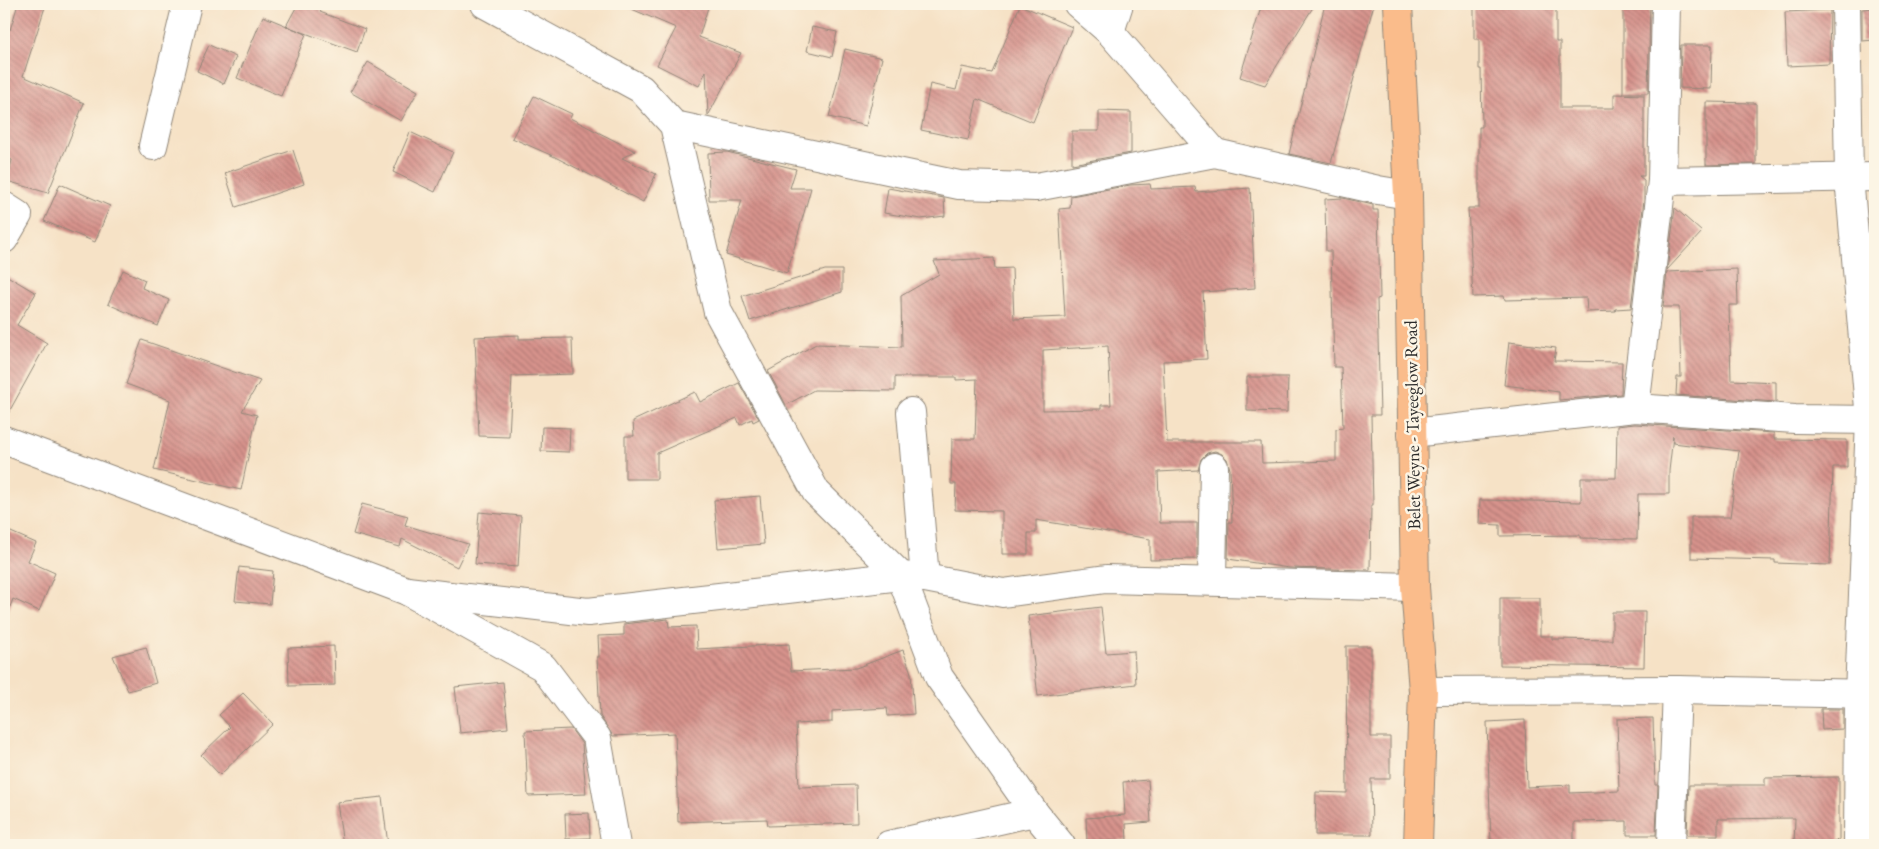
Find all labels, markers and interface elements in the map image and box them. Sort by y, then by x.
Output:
street label: Belet Weyne - Tayeeglow Road [1399,319,1425,530]

